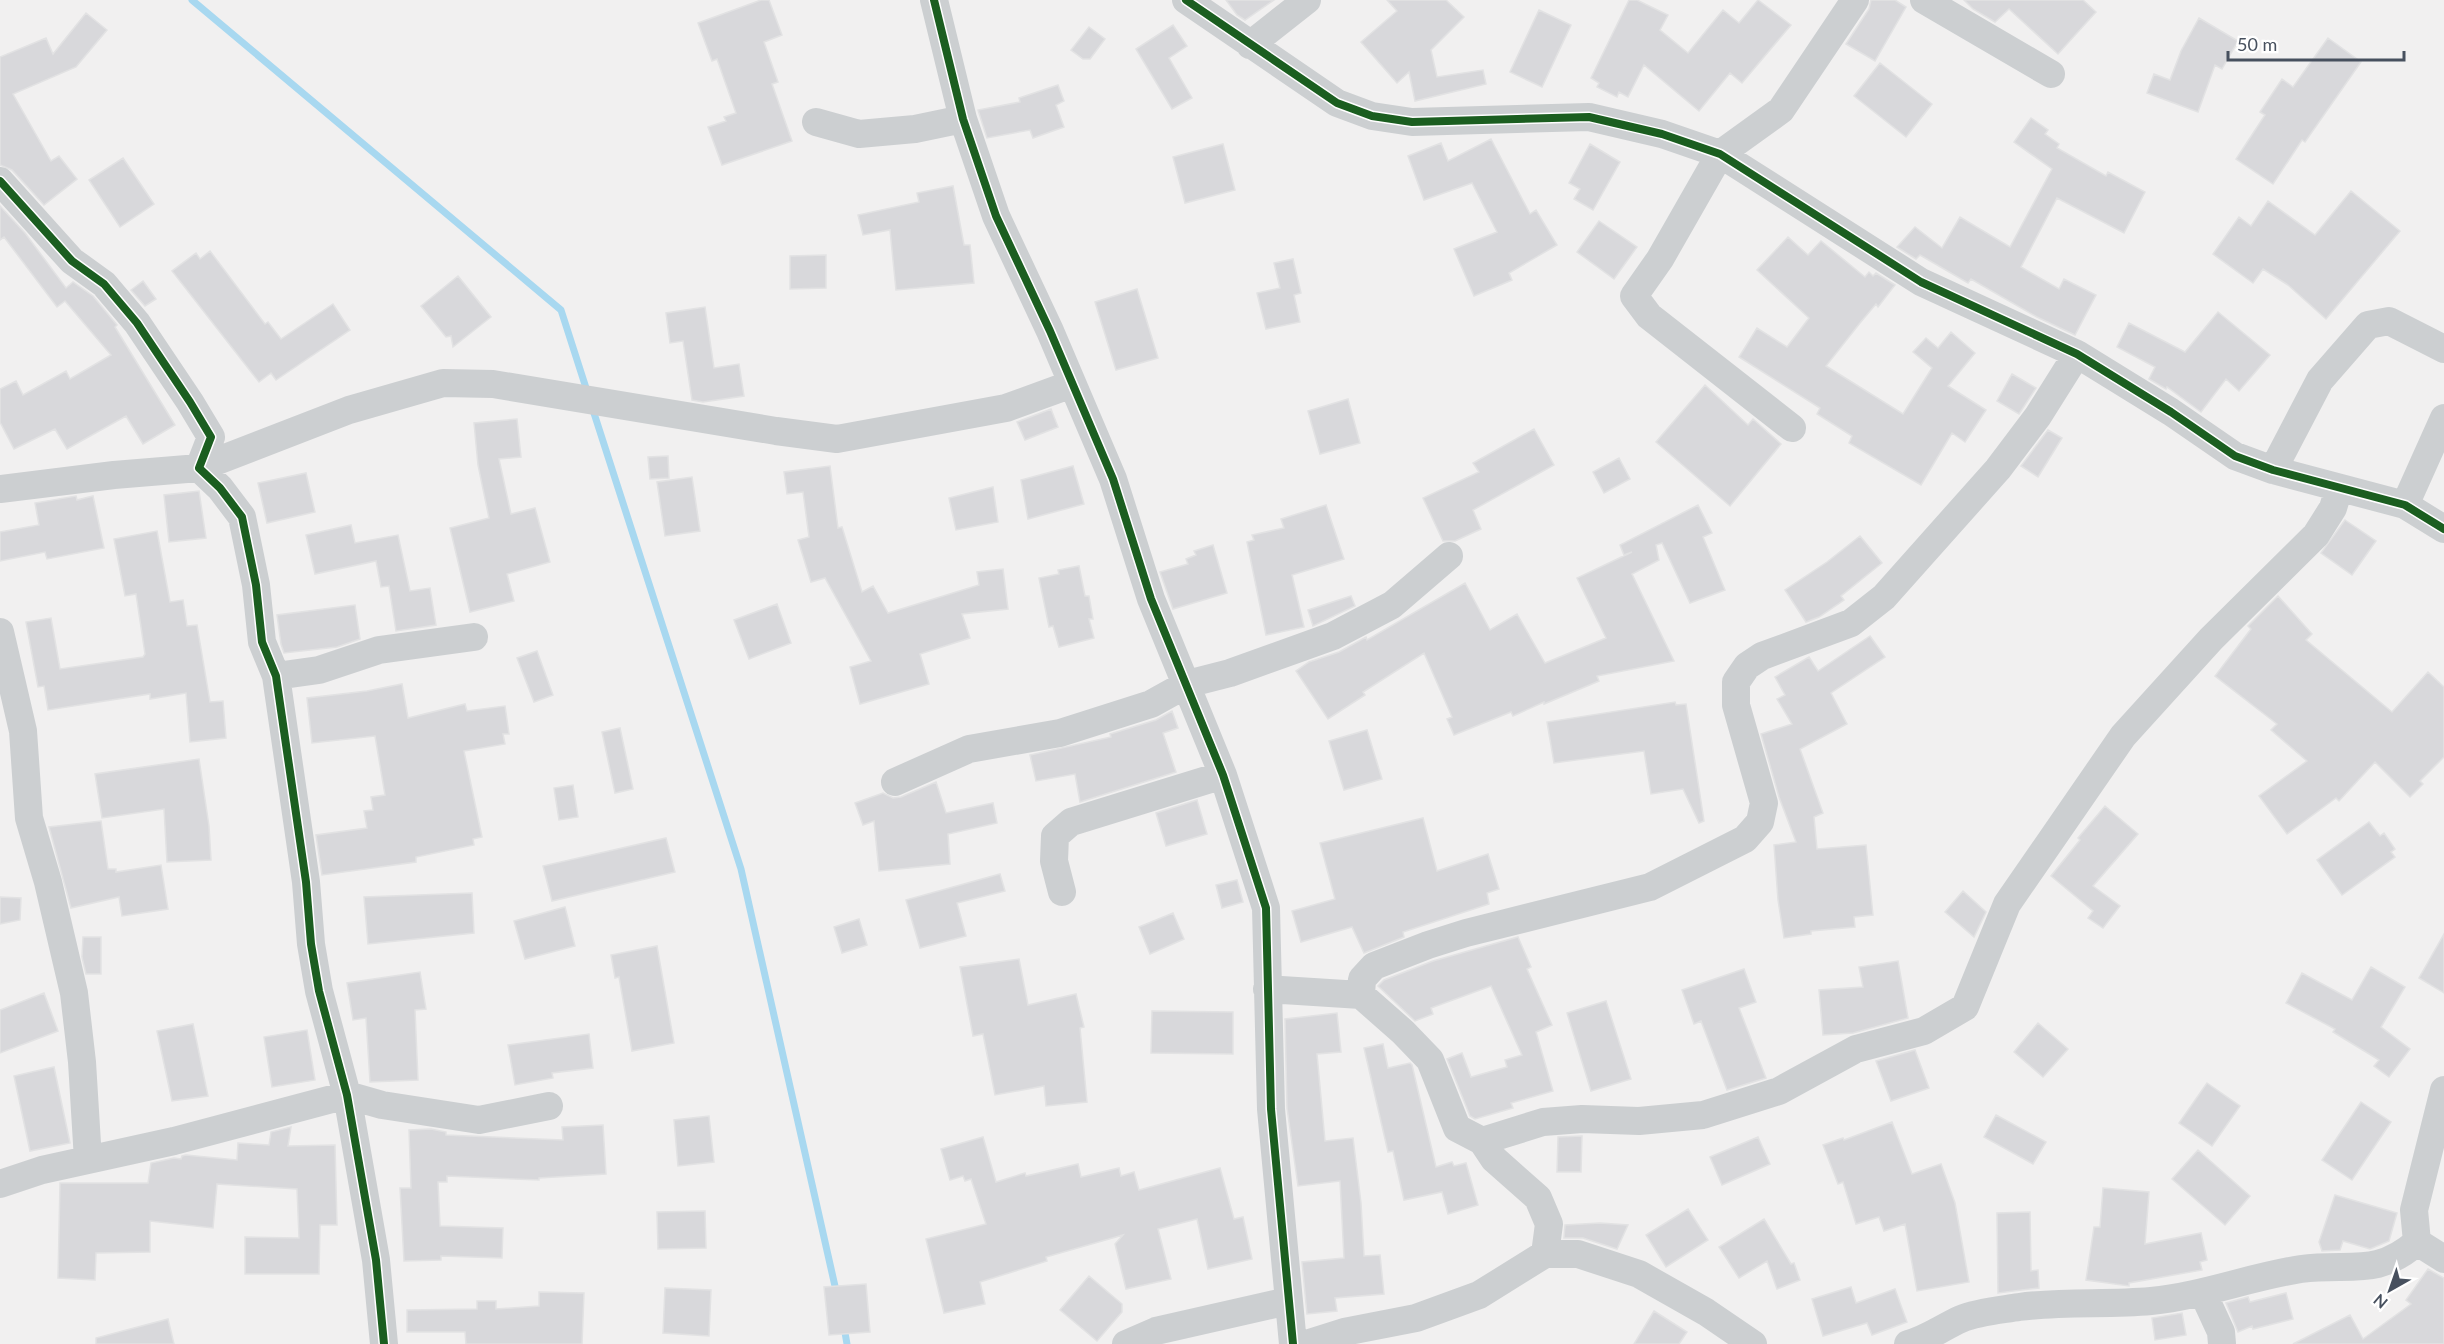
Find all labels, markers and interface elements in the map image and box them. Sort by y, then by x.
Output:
scale bar [2228,24,2404,62]
text: 50 m [2237,33,2277,55]
north arrow [2360,1260,2420,1320]
text: N [2369,1291,2391,1313]

